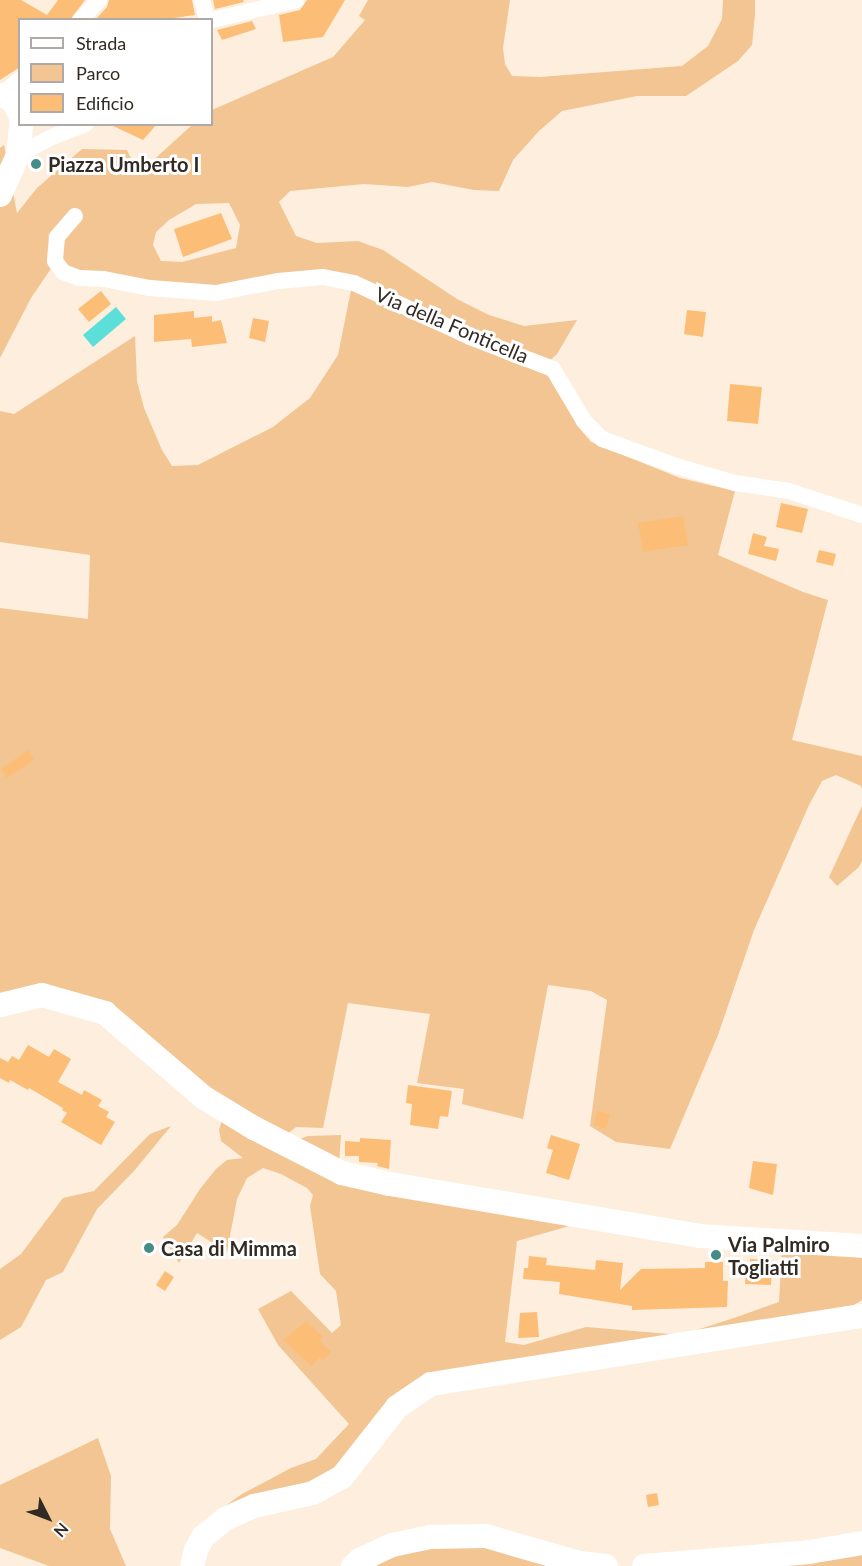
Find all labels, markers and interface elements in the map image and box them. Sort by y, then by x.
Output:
legend [18,18,213,126]
text: Strada [76,32,126,54]
text: Parco [76,62,120,84]
text: Edificio [76,92,134,114]
place label: Piazza Umberto I [48,152,199,176]
marker: Piazza Umberto I [29,157,43,171]
street label: Via della Fonticella [372,282,532,368]
place label: Via Palmiro Togliatti [728,1232,830,1279]
place label: Casa di Mimma [161,1236,297,1260]
marker: Casa di Mimma [142,1241,156,1255]
marker: Via Palmiro Togliatti [709,1248,723,1262]
north arrow [18,1488,78,1548]
text: N [51,1519,73,1541]

